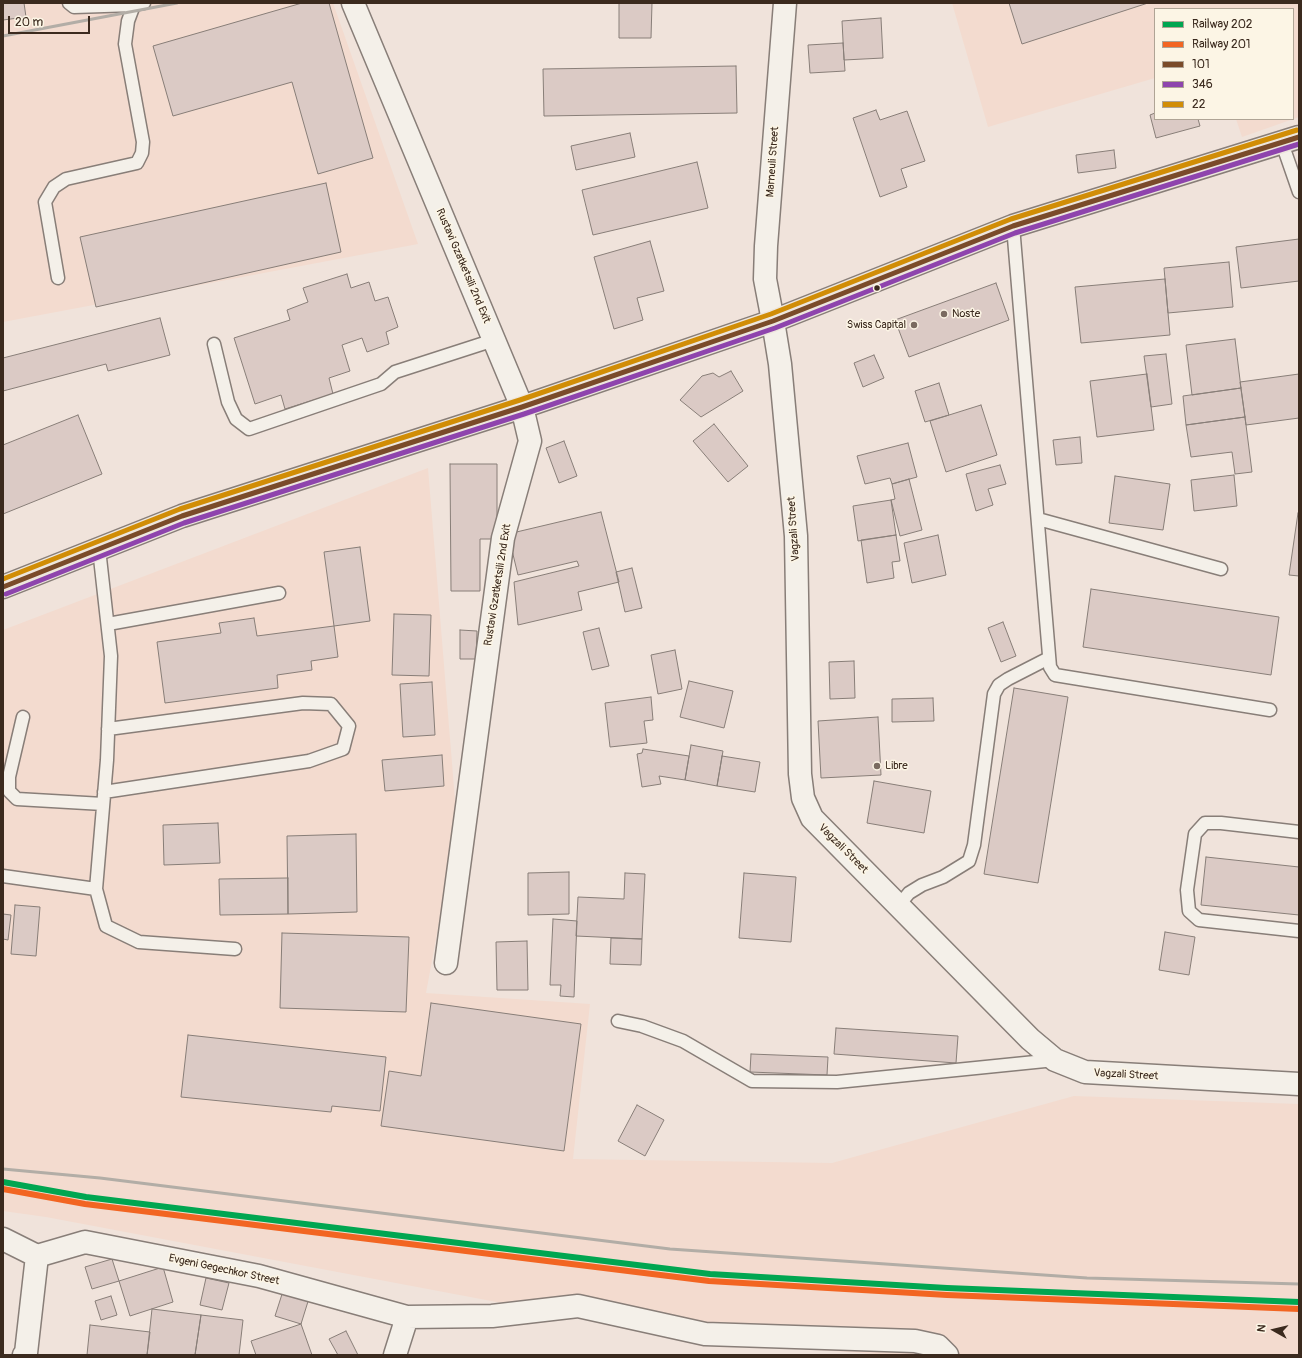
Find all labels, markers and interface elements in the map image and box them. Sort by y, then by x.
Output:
scale bar [10,8,92,34]
legend [1154,8,1294,120]
text: 20 m [15,15,43,30]
text: Railway 202 [1192,17,1253,32]
text: Railway 201 [1192,37,1251,52]
text: 101 [1192,57,1210,72]
text: 346 [1192,77,1213,92]
text: 22 [1192,97,1205,112]
street label: Marneuli Street [764,126,782,198]
street label: Rustavi Gzatketsili 2nd Exit [433,207,493,325]
unlabelled marker [872,283,882,293]
place label: Noste [952,307,980,321]
marker: Noste [939,309,949,319]
place label: Swiss Capital [847,318,906,332]
marker: Swiss Capital [909,320,919,330]
street label: Vagzali Street [785,496,803,562]
street label: Rustavi Gzatketsili 2nd Exit [482,523,514,647]
place label: Libre [885,759,908,773]
marker: Libre [872,761,882,771]
street label: Vagzali Street [815,821,871,877]
street label: Vagzali Street [1093,1067,1159,1083]
street label: Evgeni Gegechkor Street [167,1252,281,1288]
north arrow [1254,1310,1294,1350]
text: N [1255,1324,1269,1333]

